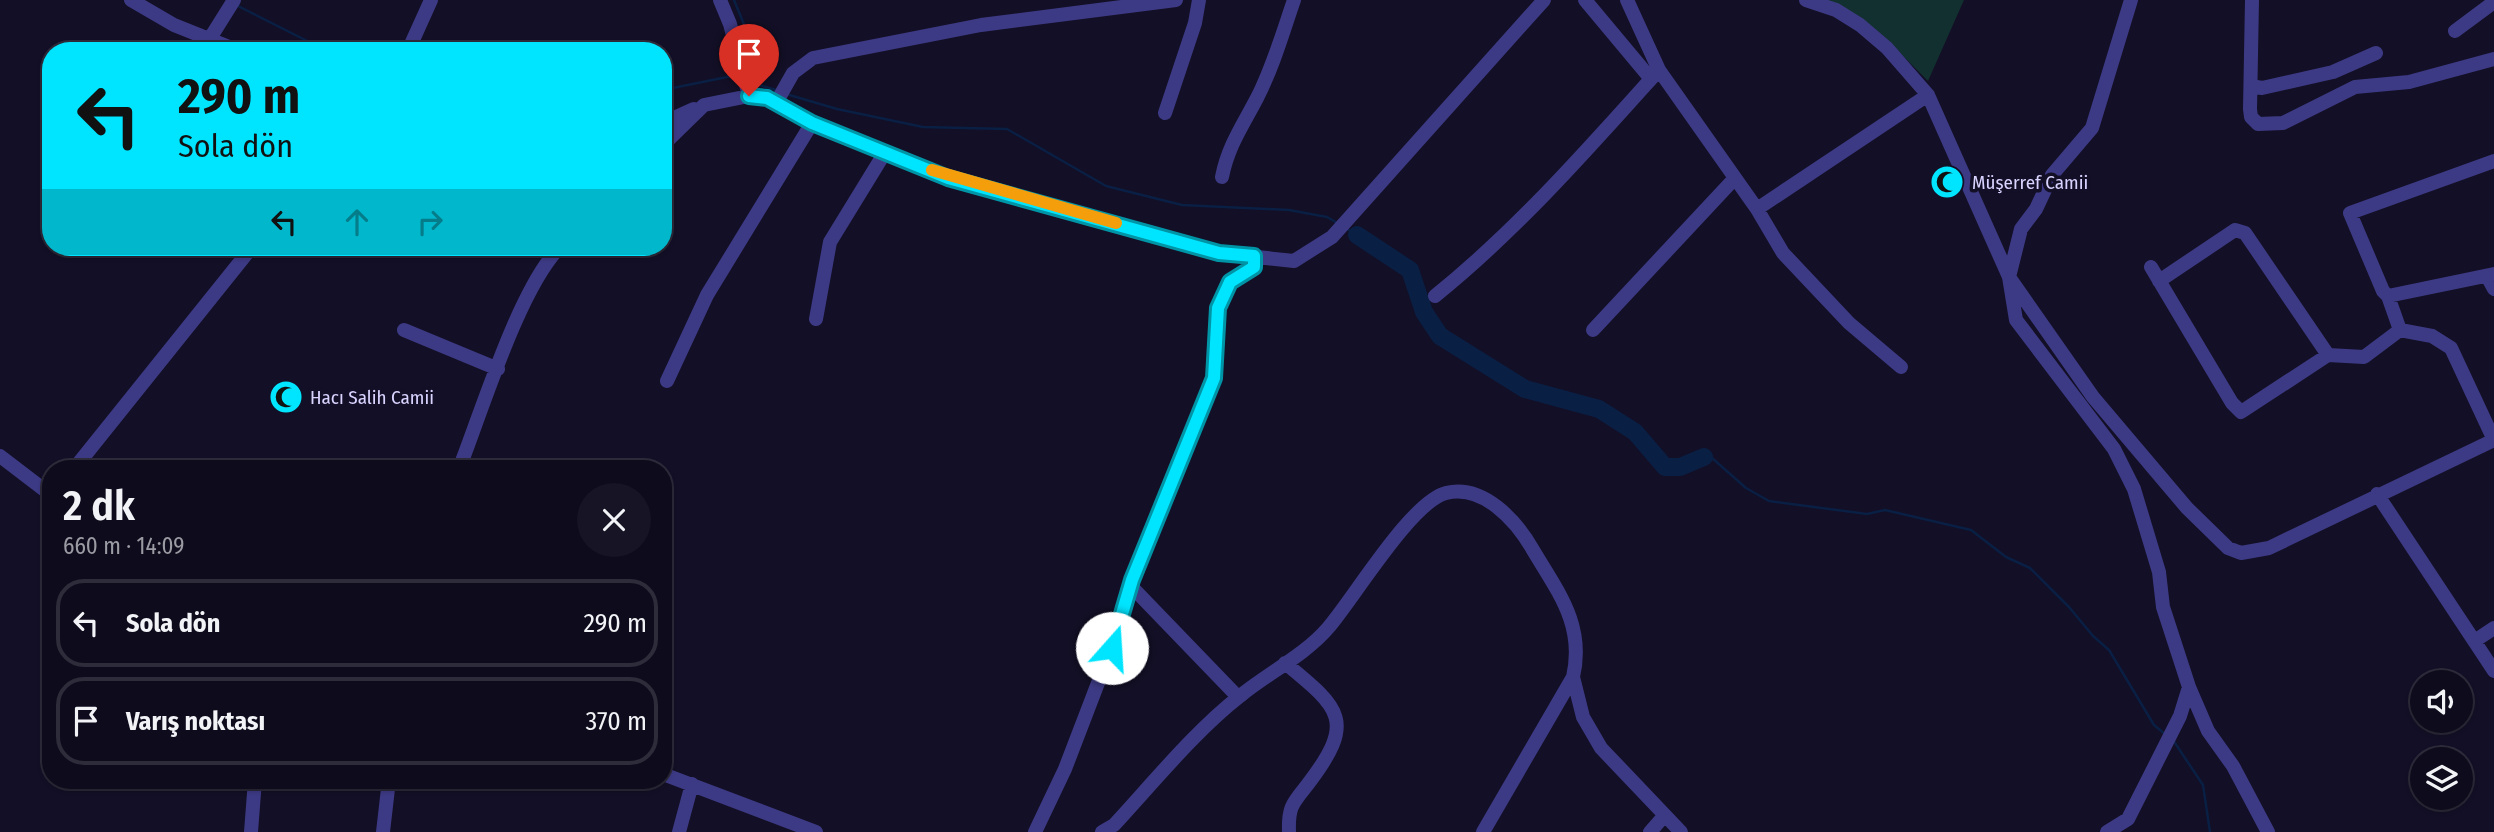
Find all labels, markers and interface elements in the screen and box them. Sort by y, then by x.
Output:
pin [719,24,779,96]
icon: arrive [730,35,768,73]
text: 290 m [178,67,300,126]
icon: left [63,70,154,161]
text: Sola dön [178,127,293,165]
mosque icon: Müşerref Camii [1928,163,1966,201]
place label: Müşerref Camii [1972,171,2088,194]
icon: left [265,203,303,241]
icon: ahead [338,203,376,241]
icon: right [411,203,449,241]
mosque icon: Hacı Salih Camii [267,378,305,416]
place label: Hacı Salih Camii [310,386,434,409]
text: 2 dk [63,481,135,531]
button: close [577,483,651,557]
text: 660 m · 14:09 [63,532,185,560]
icon: left [67,604,105,642]
text: Sola dön [126,608,220,639]
text: 290 m [583,608,647,639]
position arrow [1075,611,1149,685]
map controls [2410,670,2473,810]
button: sound [2410,670,2473,733]
icon: arrive [67,702,105,740]
text: Varış noktası [126,706,265,737]
text: 370 m [586,706,647,737]
button: layers [2410,747,2473,810]

